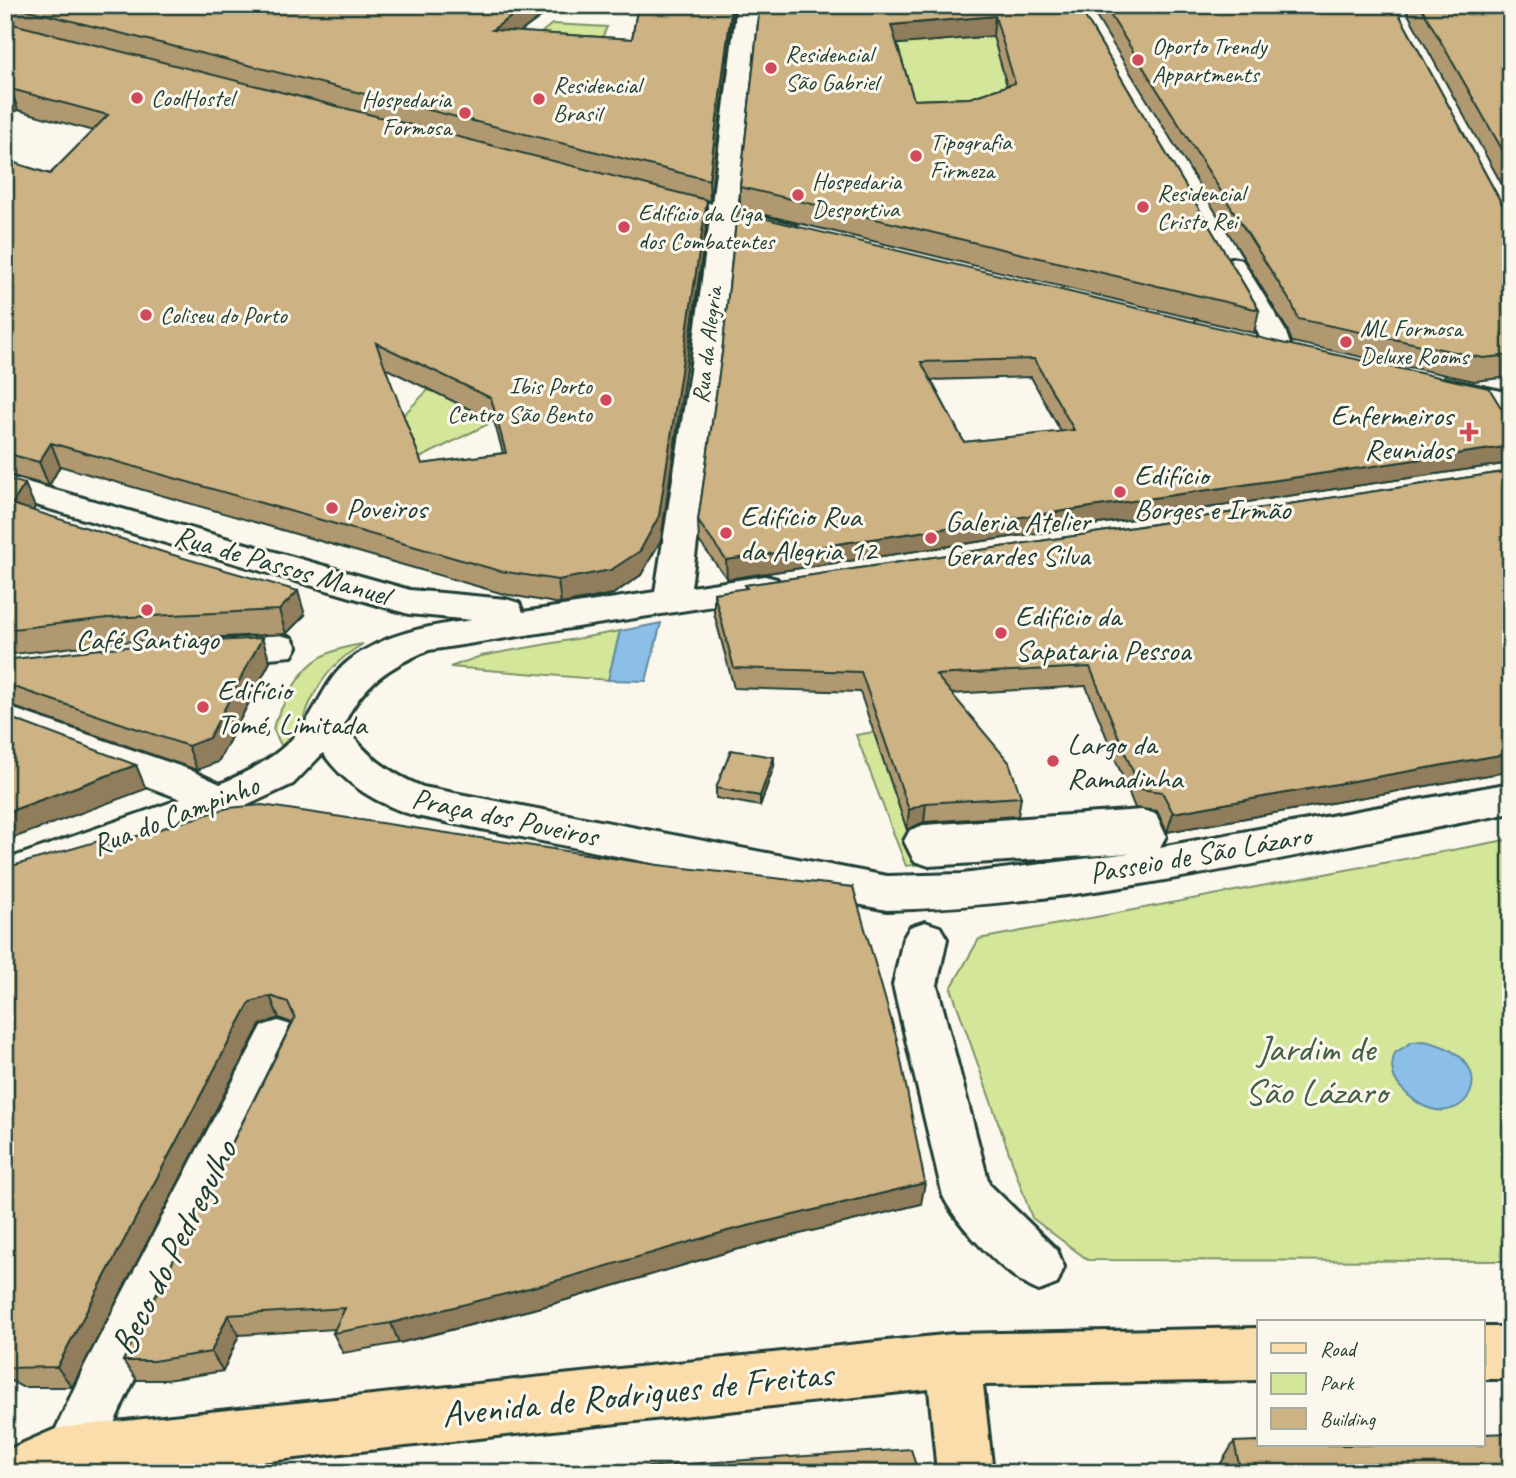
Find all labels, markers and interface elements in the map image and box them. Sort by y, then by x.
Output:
place label: Oporto Trendy Appartments [1152,31,1268,89]
place label: Residencial São Gabriel [785,39,882,97]
marker: Oporto Trendy Appartments [1130,52,1146,68]
marker: Residencial São Gabriel [763,60,779,76]
place label: Residencial Brasil [553,70,645,128]
place label: CoolHostel [151,83,238,113]
place label: Hospedaria Formosa [362,84,453,142]
marker: CoolHostel [129,90,145,106]
marker: Residencial Brasil [531,91,547,107]
marker: Hospedaria Formosa [457,105,473,121]
place label: Tipografia Firmeza [930,127,1013,185]
marker: Tipografia Firmeza [908,148,924,164]
place label: Hospedaria Desportiva [812,166,903,224]
place label: Residencial Cristo Rei [1157,178,1249,236]
marker: Hospedaria Desportiva [790,187,806,203]
place label: Edifício da Liga dos Combatentes [638,198,776,256]
marker: Residencial Cristo Rei [1135,199,1151,215]
marker: Edifício da Liga dos Combatentes [616,219,632,235]
street label: Rua da Alegria [685,283,729,405]
place label: Coliseu do Porto [160,300,288,330]
marker: Coliseu do Porto [138,307,154,323]
place label: ML Formosa Deluxe Rooms [1360,313,1471,371]
marker: ML Formosa Deluxe Rooms [1338,334,1354,350]
place label: Ibis Porto Centro São Bento [447,371,594,429]
marker: Ibis Porto Centro São Bento [598,392,614,408]
place label: Enfermeiros Reunidos [1331,396,1456,468]
marker: Enfermeiros Reunidos [1459,422,1479,442]
place label: Edifício Borges e Irmão [1134,456,1292,528]
marker: Edifício Borges e Irmão [1112,484,1128,500]
place label: Poveiros [346,489,429,527]
place label: Edifício Rua da Alegria 12 [740,497,879,569]
marker: Poveiros [324,500,340,516]
place label: Galeria Atelier Gerardes Silva [945,502,1092,574]
street label: Rua de Passos Manuel [170,516,399,615]
marker: Edifício Rua da Alegria 12 [718,525,734,541]
marker: Galeria Atelier Gerardes Silva [923,530,939,546]
place label: Edifício da Sapataria Pessoa [1015,597,1192,669]
marker: Café Santiago [139,602,155,618]
place label: Café Santiago [76,620,220,658]
marker: Edifício da Sapataria Pessoa [993,625,1009,641]
place label: Edifício Tomé, Limitada [217,671,368,743]
marker: Edifício Tomé, Limitada [195,699,211,715]
place label: Largo da Ramadinha [1067,725,1185,797]
marker: Largo da Ramadinha [1045,753,1061,769]
street label: Rua do Campinho [86,765,265,864]
street label: Praça dos Poveiros [409,779,604,856]
street label: Passeio de São Lázaro [1087,815,1317,892]
park label: Jardim de São Lázaro [1245,1025,1391,1115]
street label: Beco do Pedregulho [99,1130,249,1362]
legend [1257,1320,1484,1446]
text: Road [1320,1336,1359,1362]
street label: Avenida de Rodrigues de Freitas [439,1349,838,1437]
text: Park [1320,1370,1355,1396]
text: Building [1320,1406,1377,1432]

